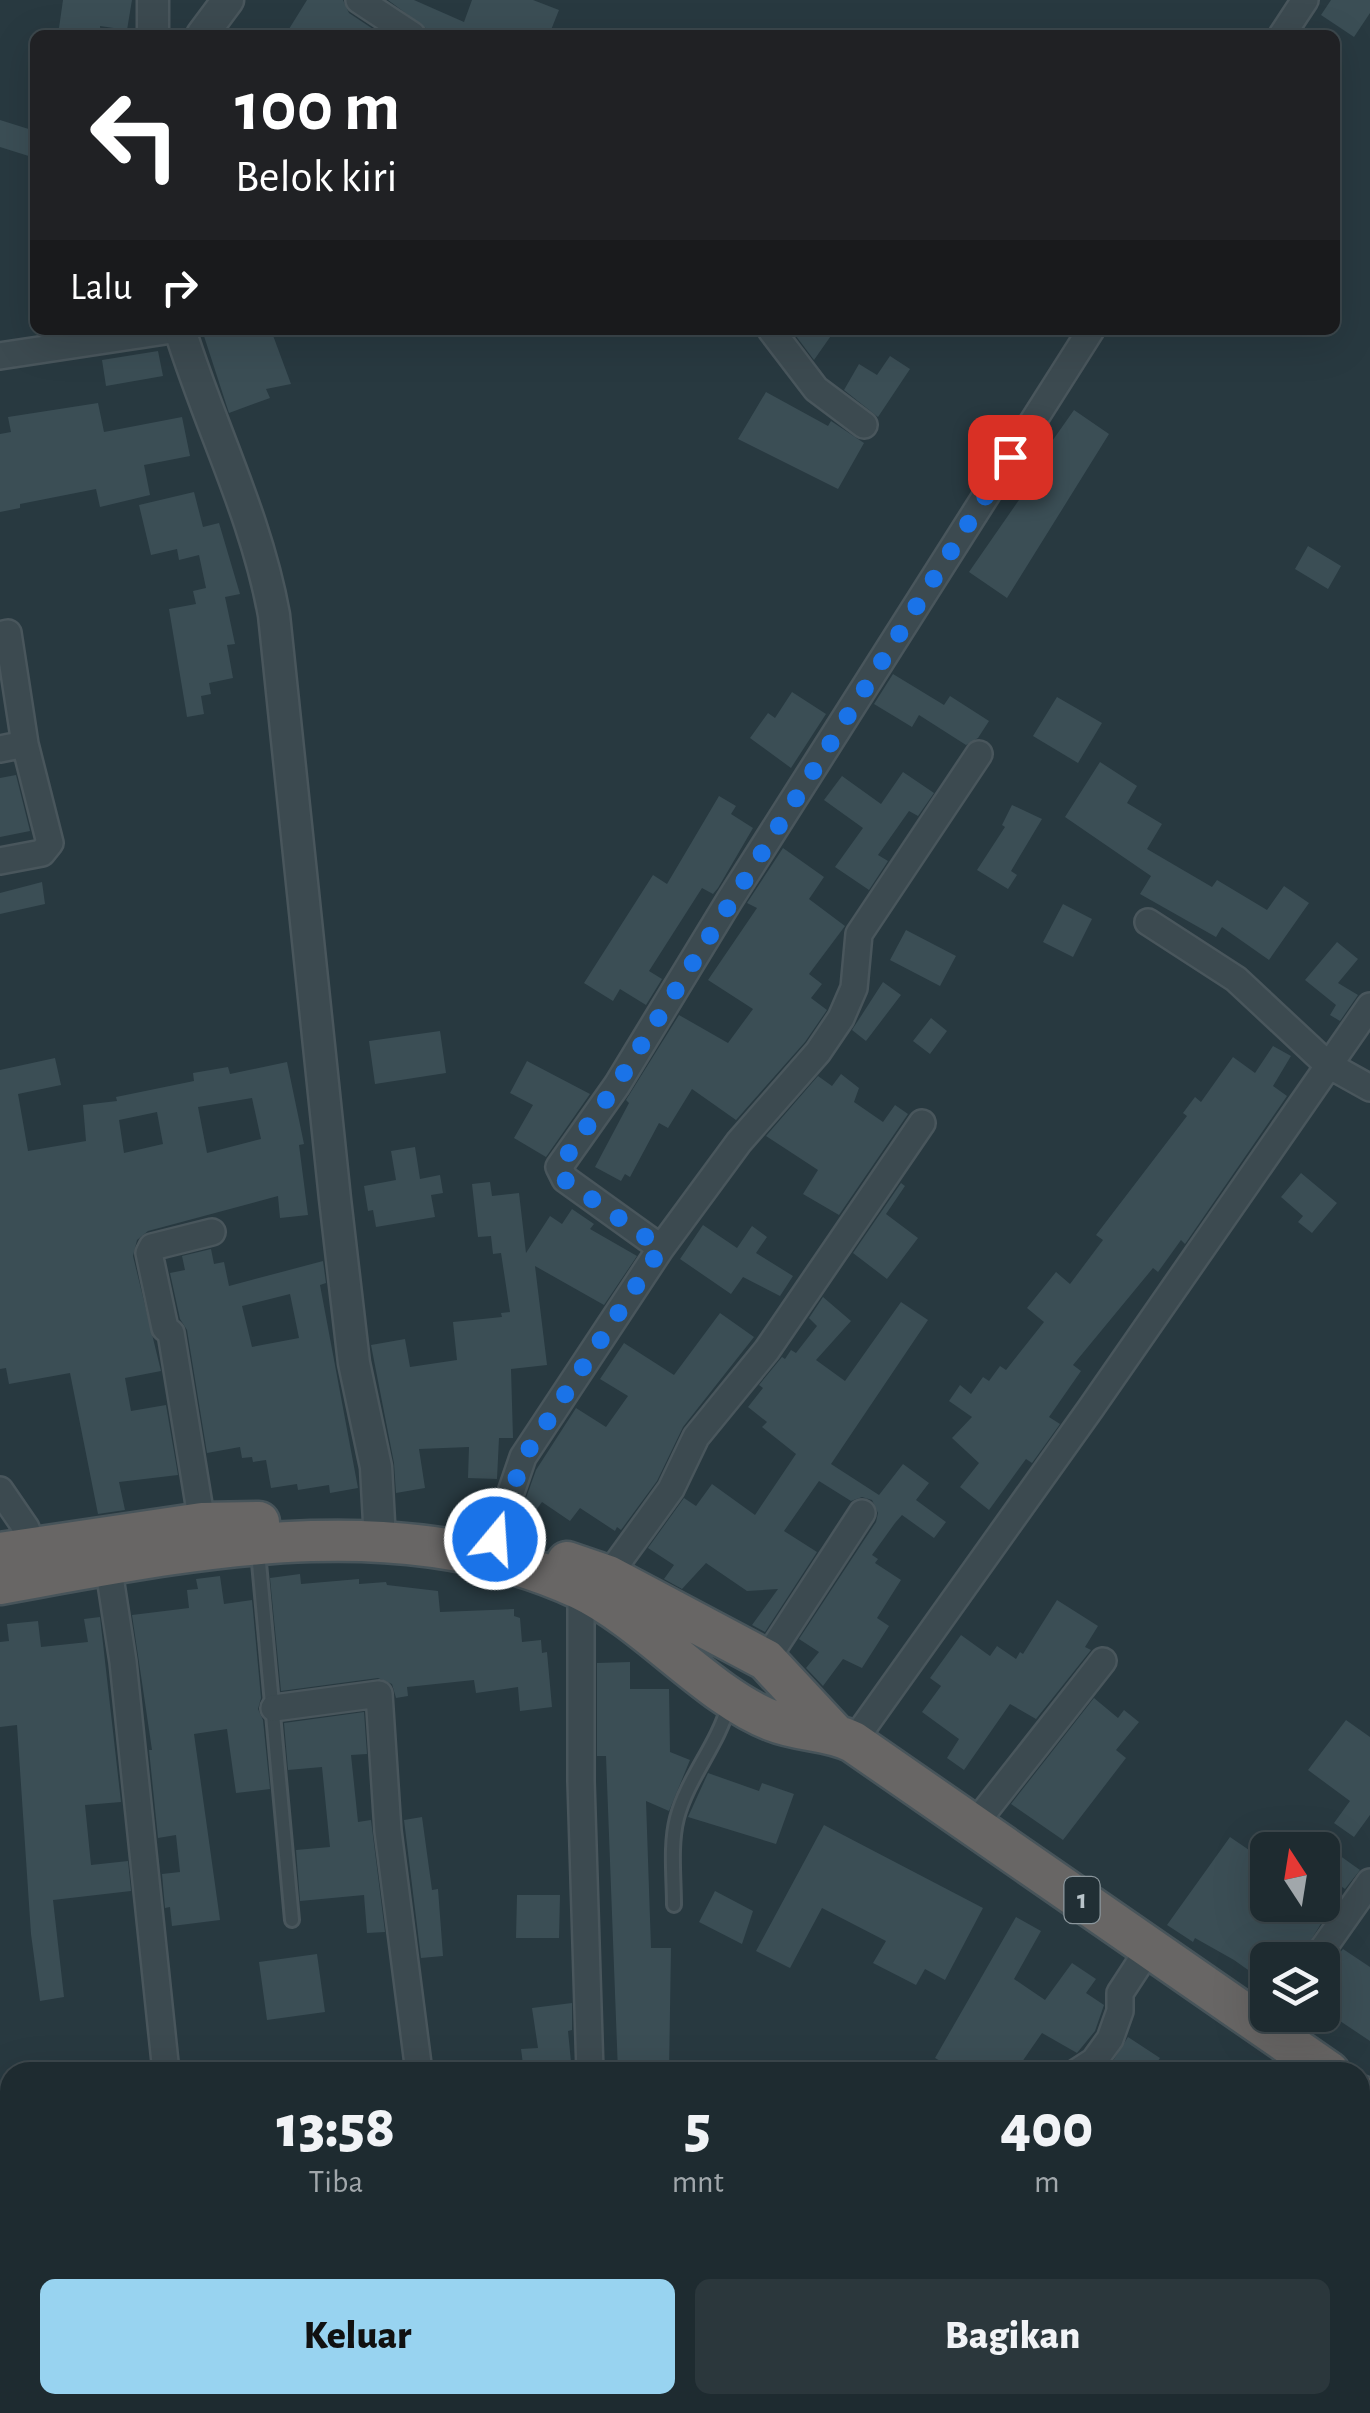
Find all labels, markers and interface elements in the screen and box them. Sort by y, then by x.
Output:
icon: left [70,70,200,200]
text: 100 m [235,73,400,143]
text: Belok kiri [235,155,397,200]
icon: right [152,260,207,315]
text: Lalu [70,269,132,307]
pin [968,415,1053,500]
icon: arrive [983,430,1038,485]
position arrow [443,1487,547,1591]
north arrow [1250,1832,1340,1922]
map controls [1250,1832,1340,2032]
road number: 1 [1064,1877,1100,1923]
button: layers [1250,1942,1340,2032]
text: 13:58 [277,2098,395,2158]
text: 5 [685,2098,711,2158]
text: 400 [1000,2098,1093,2158]
text: Tiba [309,2166,363,2198]
text: mnt [672,2166,724,2198]
text: m [1034,2166,1060,2198]
button: Keluar [40,2279,675,2394]
button: Bagikan [695,2279,1330,2394]

